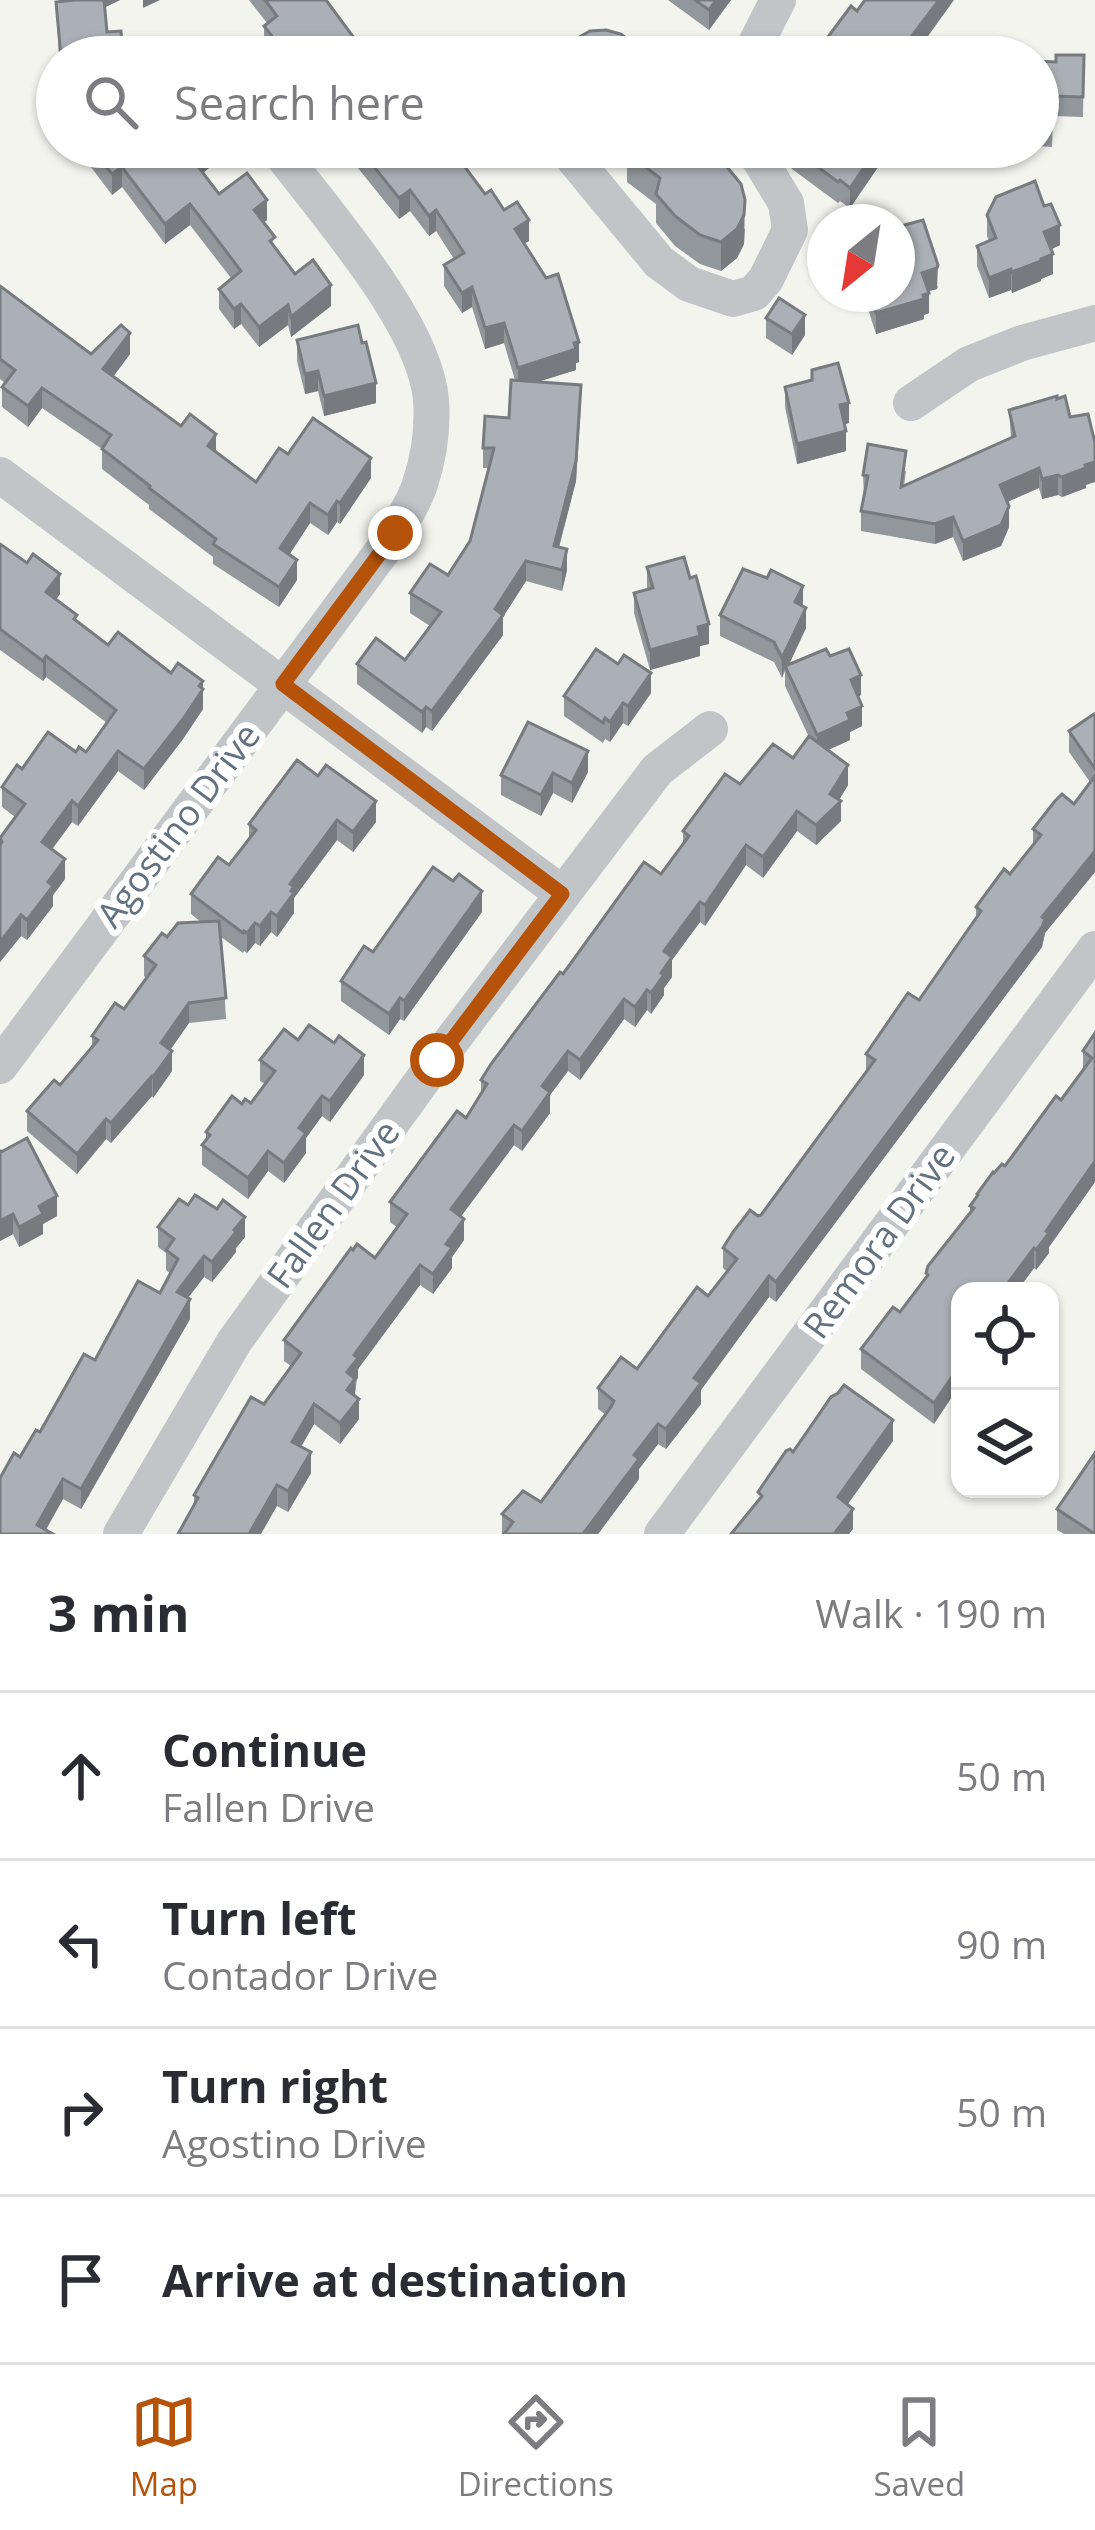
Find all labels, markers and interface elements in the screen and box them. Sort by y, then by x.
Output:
search box [36,36,1059,168]
icon: search [78,69,144,135]
text: Search here [174,72,425,133]
north arrow [807,204,915,312]
route end [368,506,422,560]
street label: Agostino Drive [85,712,271,937]
route start [410,1033,464,1087]
street label: Fallen Drive [255,1110,410,1298]
street label: Remora Drive [791,1133,966,1348]
map controls [951,1282,1059,1498]
button: locate [951,1282,1059,1390]
button: layers [951,1390,1059,1498]
text: 3 min [48,1577,190,1647]
text: Walk · 190 m [815,1586,1047,1639]
text: Continue [162,1719,367,1780]
icon: ahead [48,1743,114,1809]
text: 50 m [956,1749,1047,1802]
text: Fallen Drive [162,1780,375,1833]
text: Turn left [162,1887,357,1948]
icon: left [48,1911,114,1977]
text: 90 m [956,1917,1047,1970]
text: Contador Drive [162,1948,438,2001]
text: Turn right [162,2055,388,2116]
icon: right [48,2079,114,2145]
text: 50 m [956,2085,1047,2138]
text: Agostino Drive [162,2116,427,2169]
icon: arrive [48,2247,114,2313]
text: Arrive at destination [162,2249,628,2310]
tab: Map [130,2389,198,2506]
tab: Directions [458,2389,614,2506]
tab: Saved [873,2389,965,2506]

